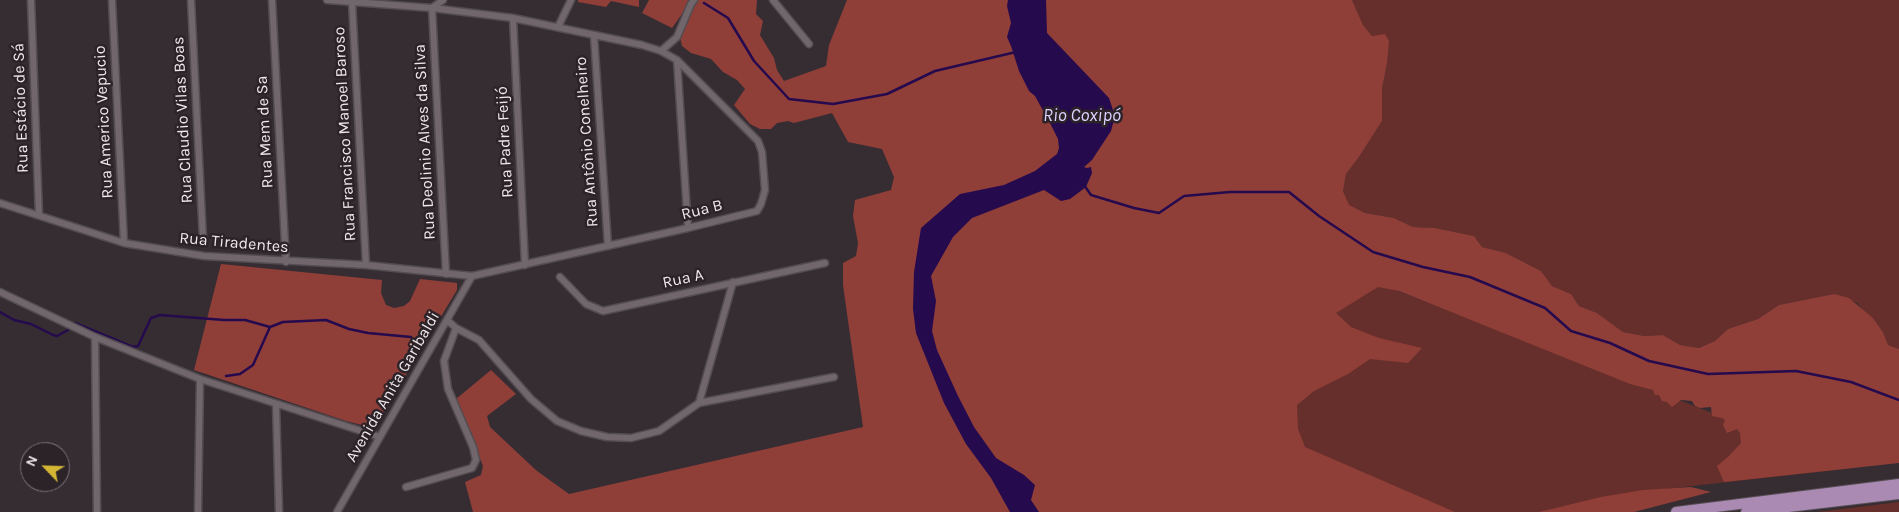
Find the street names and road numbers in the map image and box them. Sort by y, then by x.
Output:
street label: Rua Francisco Manoel Baroso [330,26,360,242]
street label: Rua Claudio Vilas Boas [169,36,197,204]
street label: Rua Estácio de Sá [9,43,33,173]
street label: Rua Deolinio Alves da Silva [410,44,440,240]
street label: Rua Americo Vepucio [90,45,118,199]
street label: Rua Antônio Conelheiro [571,56,603,228]
street label: Rua Mem de Sa [252,75,278,189]
street label: Rua Padre Feijó [492,86,518,198]
street label: Rua B [679,196,725,224]
street label: Rua Tiradentes [179,229,289,257]
street label: Rua A [661,265,705,293]
street label: Avenida Anita Garibaldi [342,308,444,466]

